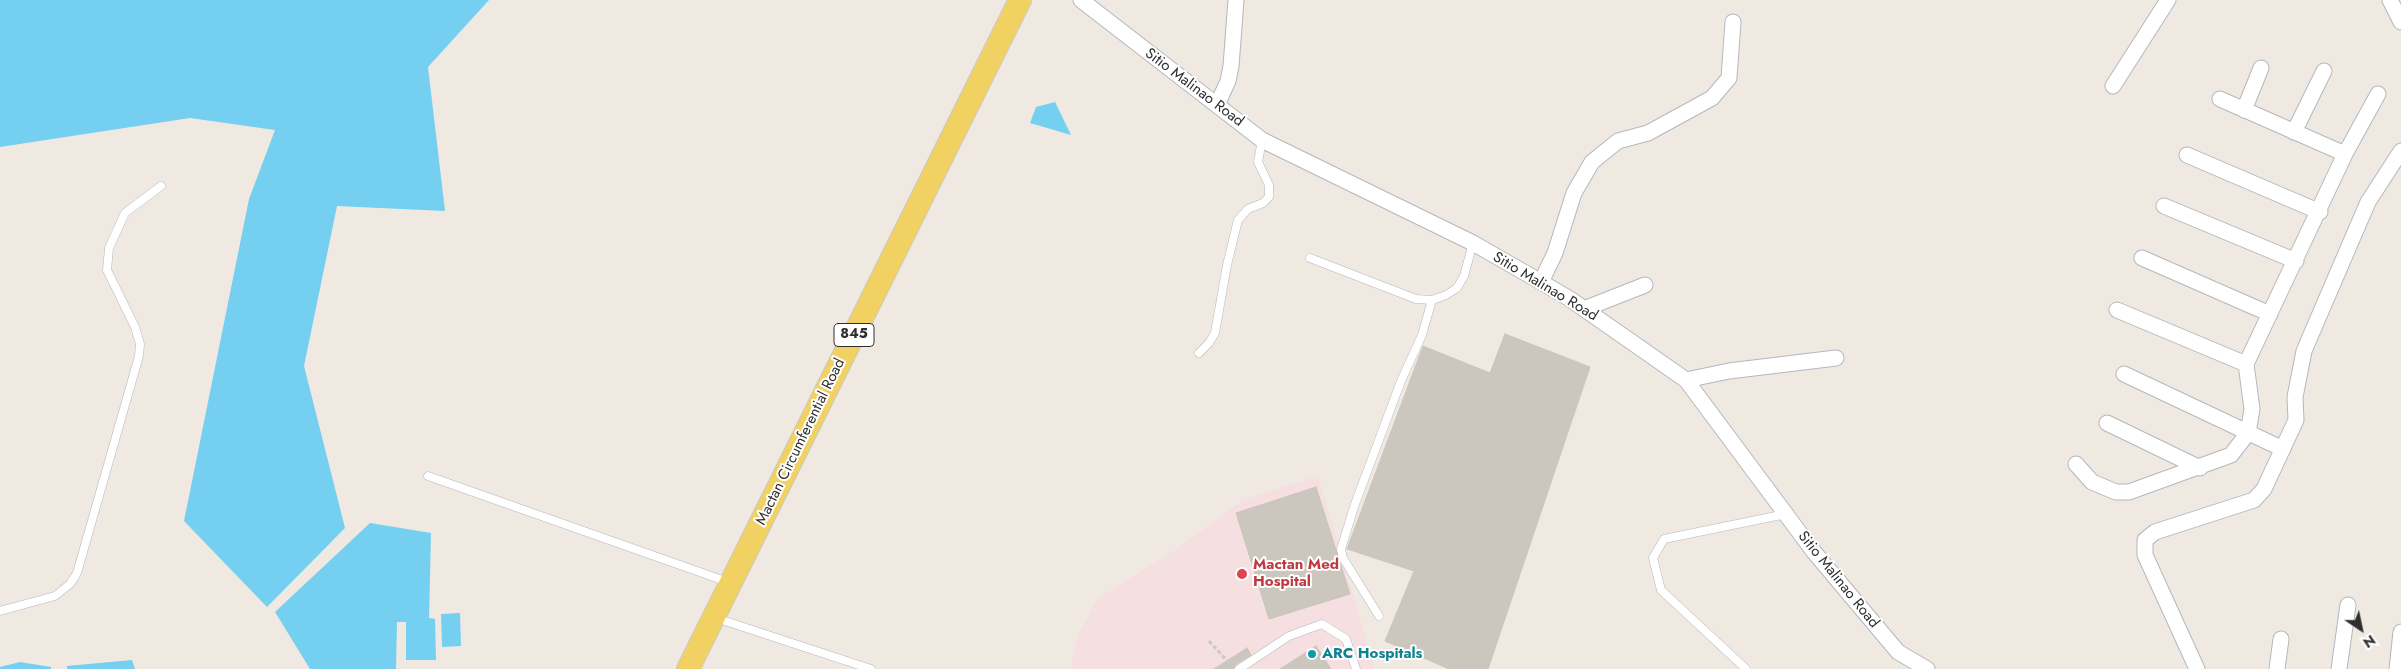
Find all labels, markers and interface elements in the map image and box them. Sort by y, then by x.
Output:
street label: Sitio Malinao Road [1141,45,1247,131]
street label: Sitio Malinao Road [1489,249,1601,325]
road number: 845 [834,324,874,346]
street label: Mactan Circumferential Road [753,356,849,528]
street label: Sitio Malinao Road [1794,528,1882,632]
place label: Mactan Med Hospital [1253,556,1339,591]
marker: Mactan Med Hospital [1235,567,1249,581]
north arrow [2336,604,2386,654]
text: N [2359,630,2380,653]
place label: ARC Hospitals [1322,645,1422,663]
marker: ARC Hospitals [1306,648,1318,660]

